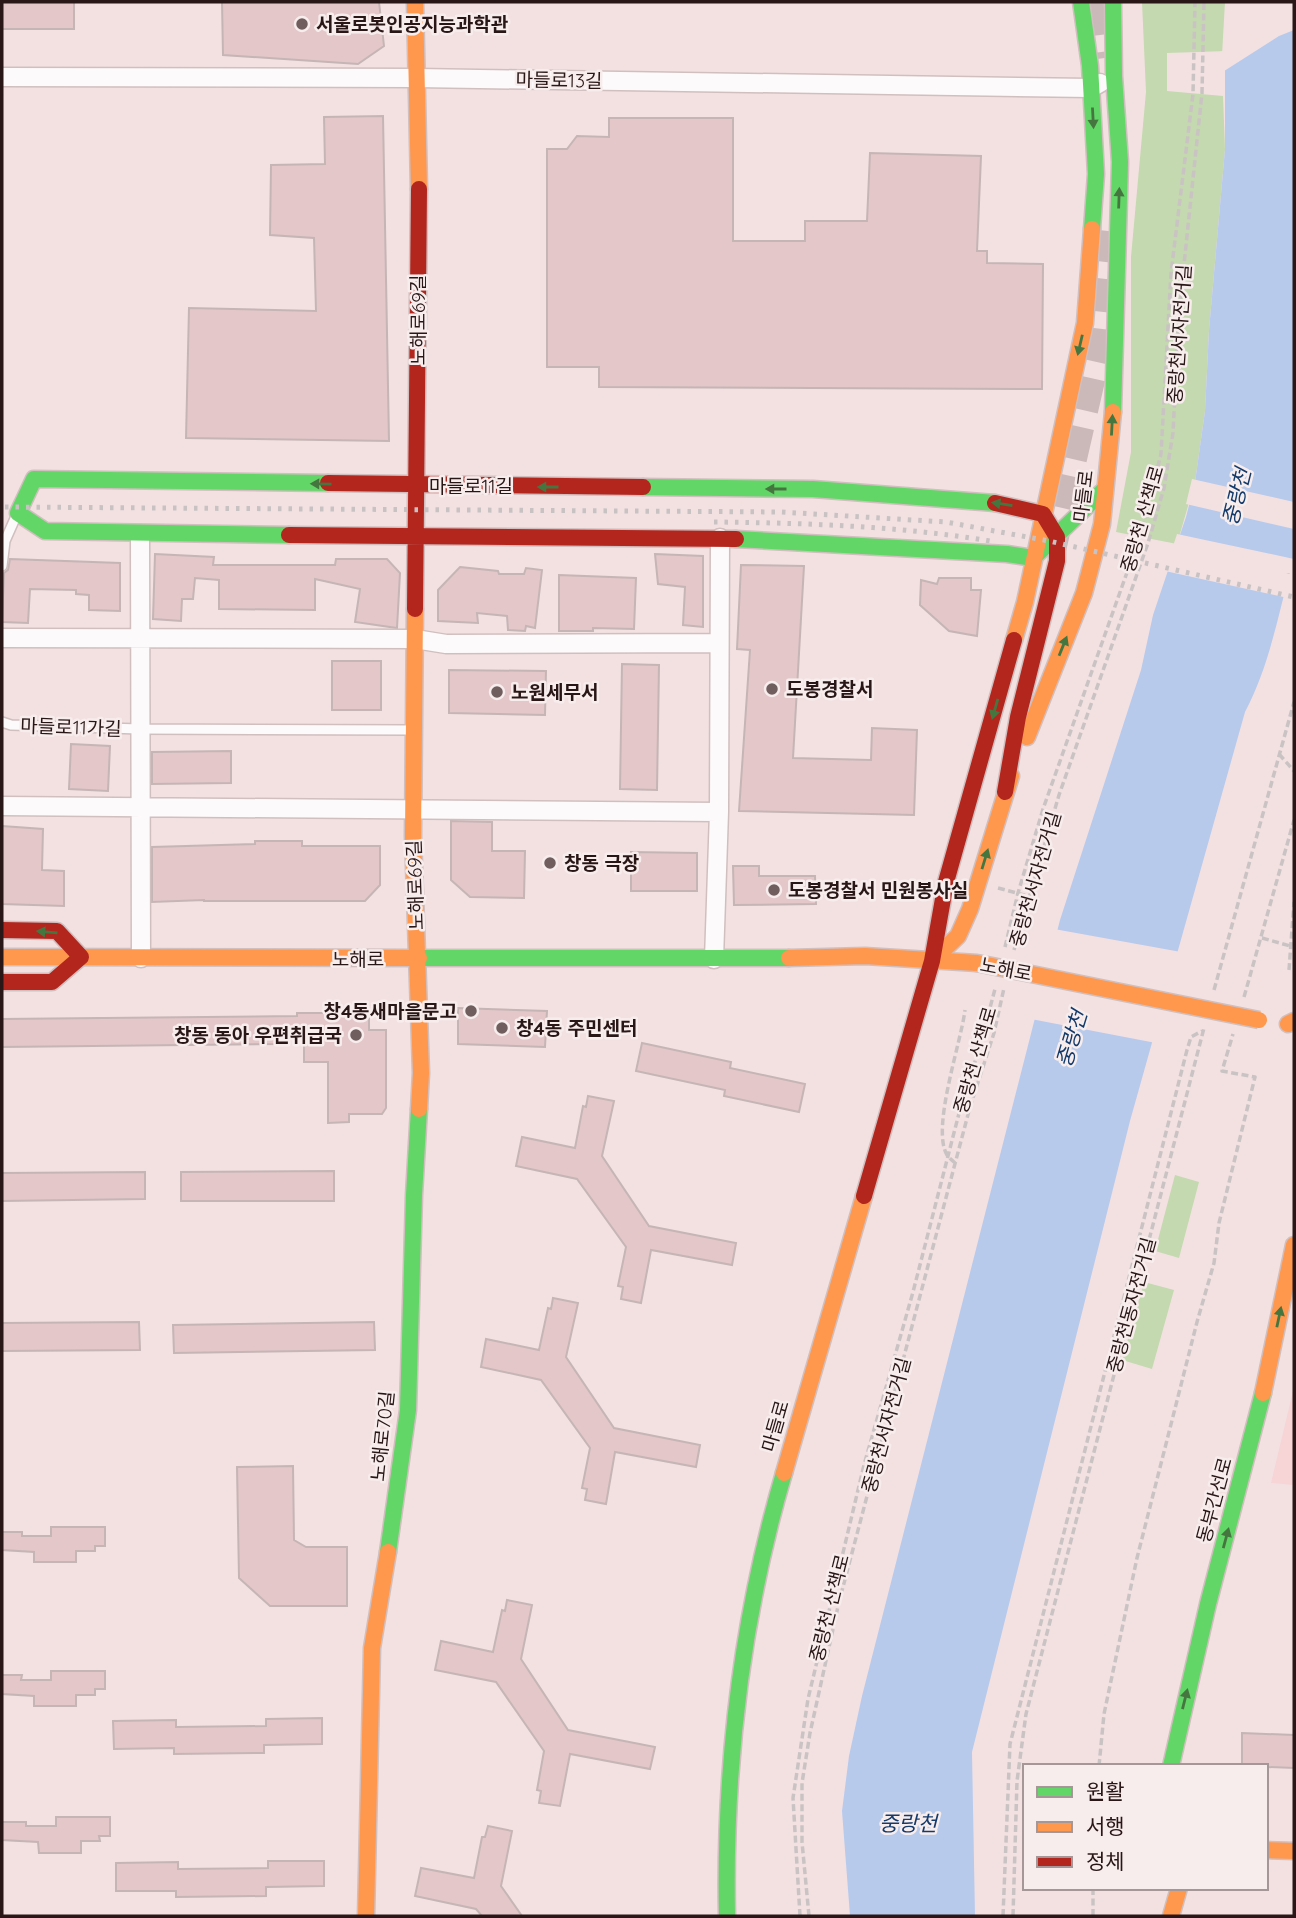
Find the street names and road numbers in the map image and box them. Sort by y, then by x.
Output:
street label: 마들로13길 [515,67,603,93]
street label: 중랑천서자전거길 [1162,263,1196,405]
street label: 노해로69길 [406,275,430,365]
street label: 중랑천 산책로 [1115,463,1169,575]
street label: 마들로 [1068,469,1098,523]
street label: 마들로11길 [429,474,513,498]
street label: 마들로11가길 [20,713,122,741]
street label: 중랑천서자전거길 [1004,808,1066,950]
street label: 노해로69길 [401,839,429,931]
street label: 노해로 [332,947,384,971]
street label: 노해로 [978,952,1034,986]
street label: 중랑천 산책로 [948,1004,1002,1116]
street label: 중랑천동자전거길 [1101,1234,1161,1376]
street label: 중랑천서자전거길 [856,1354,916,1496]
street label: 노해로70길 [365,1390,399,1482]
street label: 마들로 [756,1397,794,1455]
street label: 동부간선로 [1191,1455,1237,1545]
street label: 중랑천 산책로 [804,1552,854,1664]

